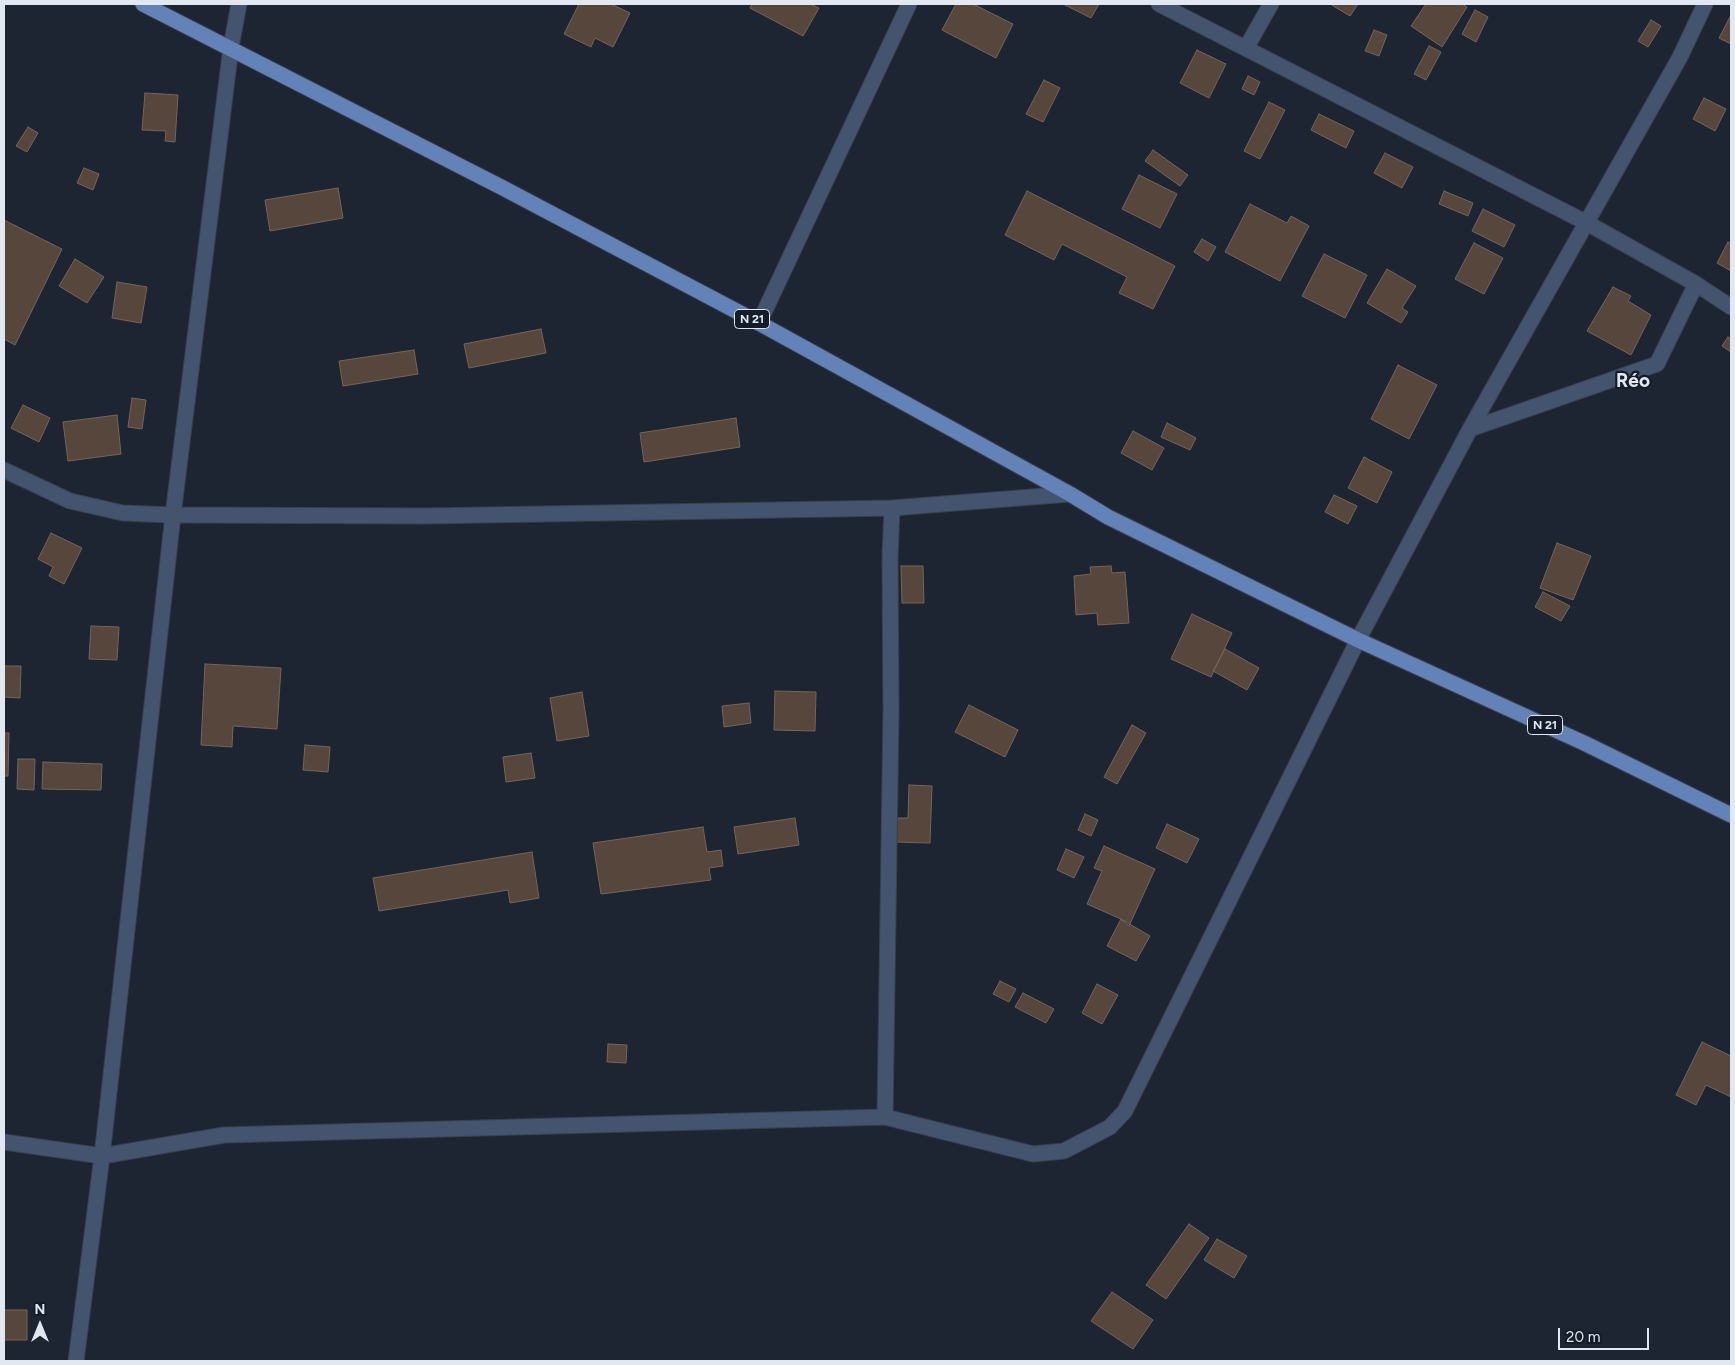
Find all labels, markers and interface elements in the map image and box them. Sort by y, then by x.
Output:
road number: N 21 [734,310,770,328]
district label: Réo [1616,370,1650,392]
road number: N 21 [1528,716,1562,734]
north arrow [15,1300,65,1350]
text: N [35,1301,45,1318]
scale bar [1560,1318,1651,1350]
text: 20 m [1566,1328,1600,1346]

